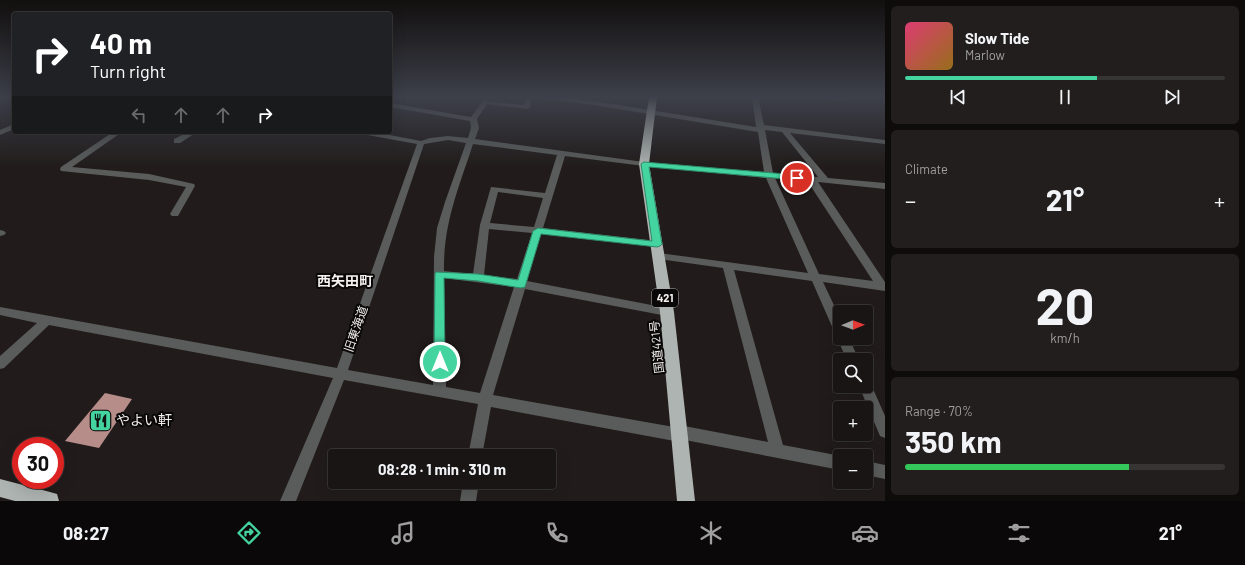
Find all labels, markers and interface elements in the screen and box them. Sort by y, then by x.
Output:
text: 40 m [90,26,152,60]
icon: right [24,28,76,80]
text: Slow Tide [965,29,1029,47]
text: Marlow [965,47,1005,63]
text: Turn right [90,60,166,82]
icon: previous [947,86,969,108]
icon: pause [1054,86,1076,108]
icon: next [1161,86,1183,108]
icon: left [128,104,150,126]
icon: ahead [170,104,192,126]
icon: ahead [212,104,234,126]
icon: right [254,104,276,126]
pin [780,161,814,195]
text: Climate [905,161,948,177]
icon: arrive [786,167,808,189]
text: 21° [1046,181,1084,217]
text: − [905,187,916,213]
text: + [1214,187,1225,213]
district label: 西矢田町 [317,272,373,289]
text: 20 [1036,273,1094,335]
road number: 421 [652,289,678,307]
street label: 旧東海道 [341,304,369,354]
north arrow [833,305,873,345]
map controls [833,305,873,489]
street label: 国道421号 [646,320,666,374]
text: km/h [1050,330,1080,346]
position arrow [419,341,461,383]
button: search [833,353,873,393]
button: + [833,401,873,441]
text: Range · 70% [905,403,973,419]
restaurant icon: やよい軒 [87,407,113,433]
place label: やよい軒 [116,411,172,428]
text: 350 km [905,423,1002,459]
speed limit sign: 30 [12,437,64,489]
button: − [833,449,873,489]
text: 08:28 · 1 min · 310 m [378,460,506,478]
icon: directions [235,519,263,547]
icon: music [389,519,417,547]
icon: phone [543,519,571,547]
icon: climate [697,519,725,547]
icon: car [851,519,879,547]
icon: filters [1005,519,1033,547]
text: 08:27 [63,522,109,544]
text: 21° [1159,522,1182,544]

